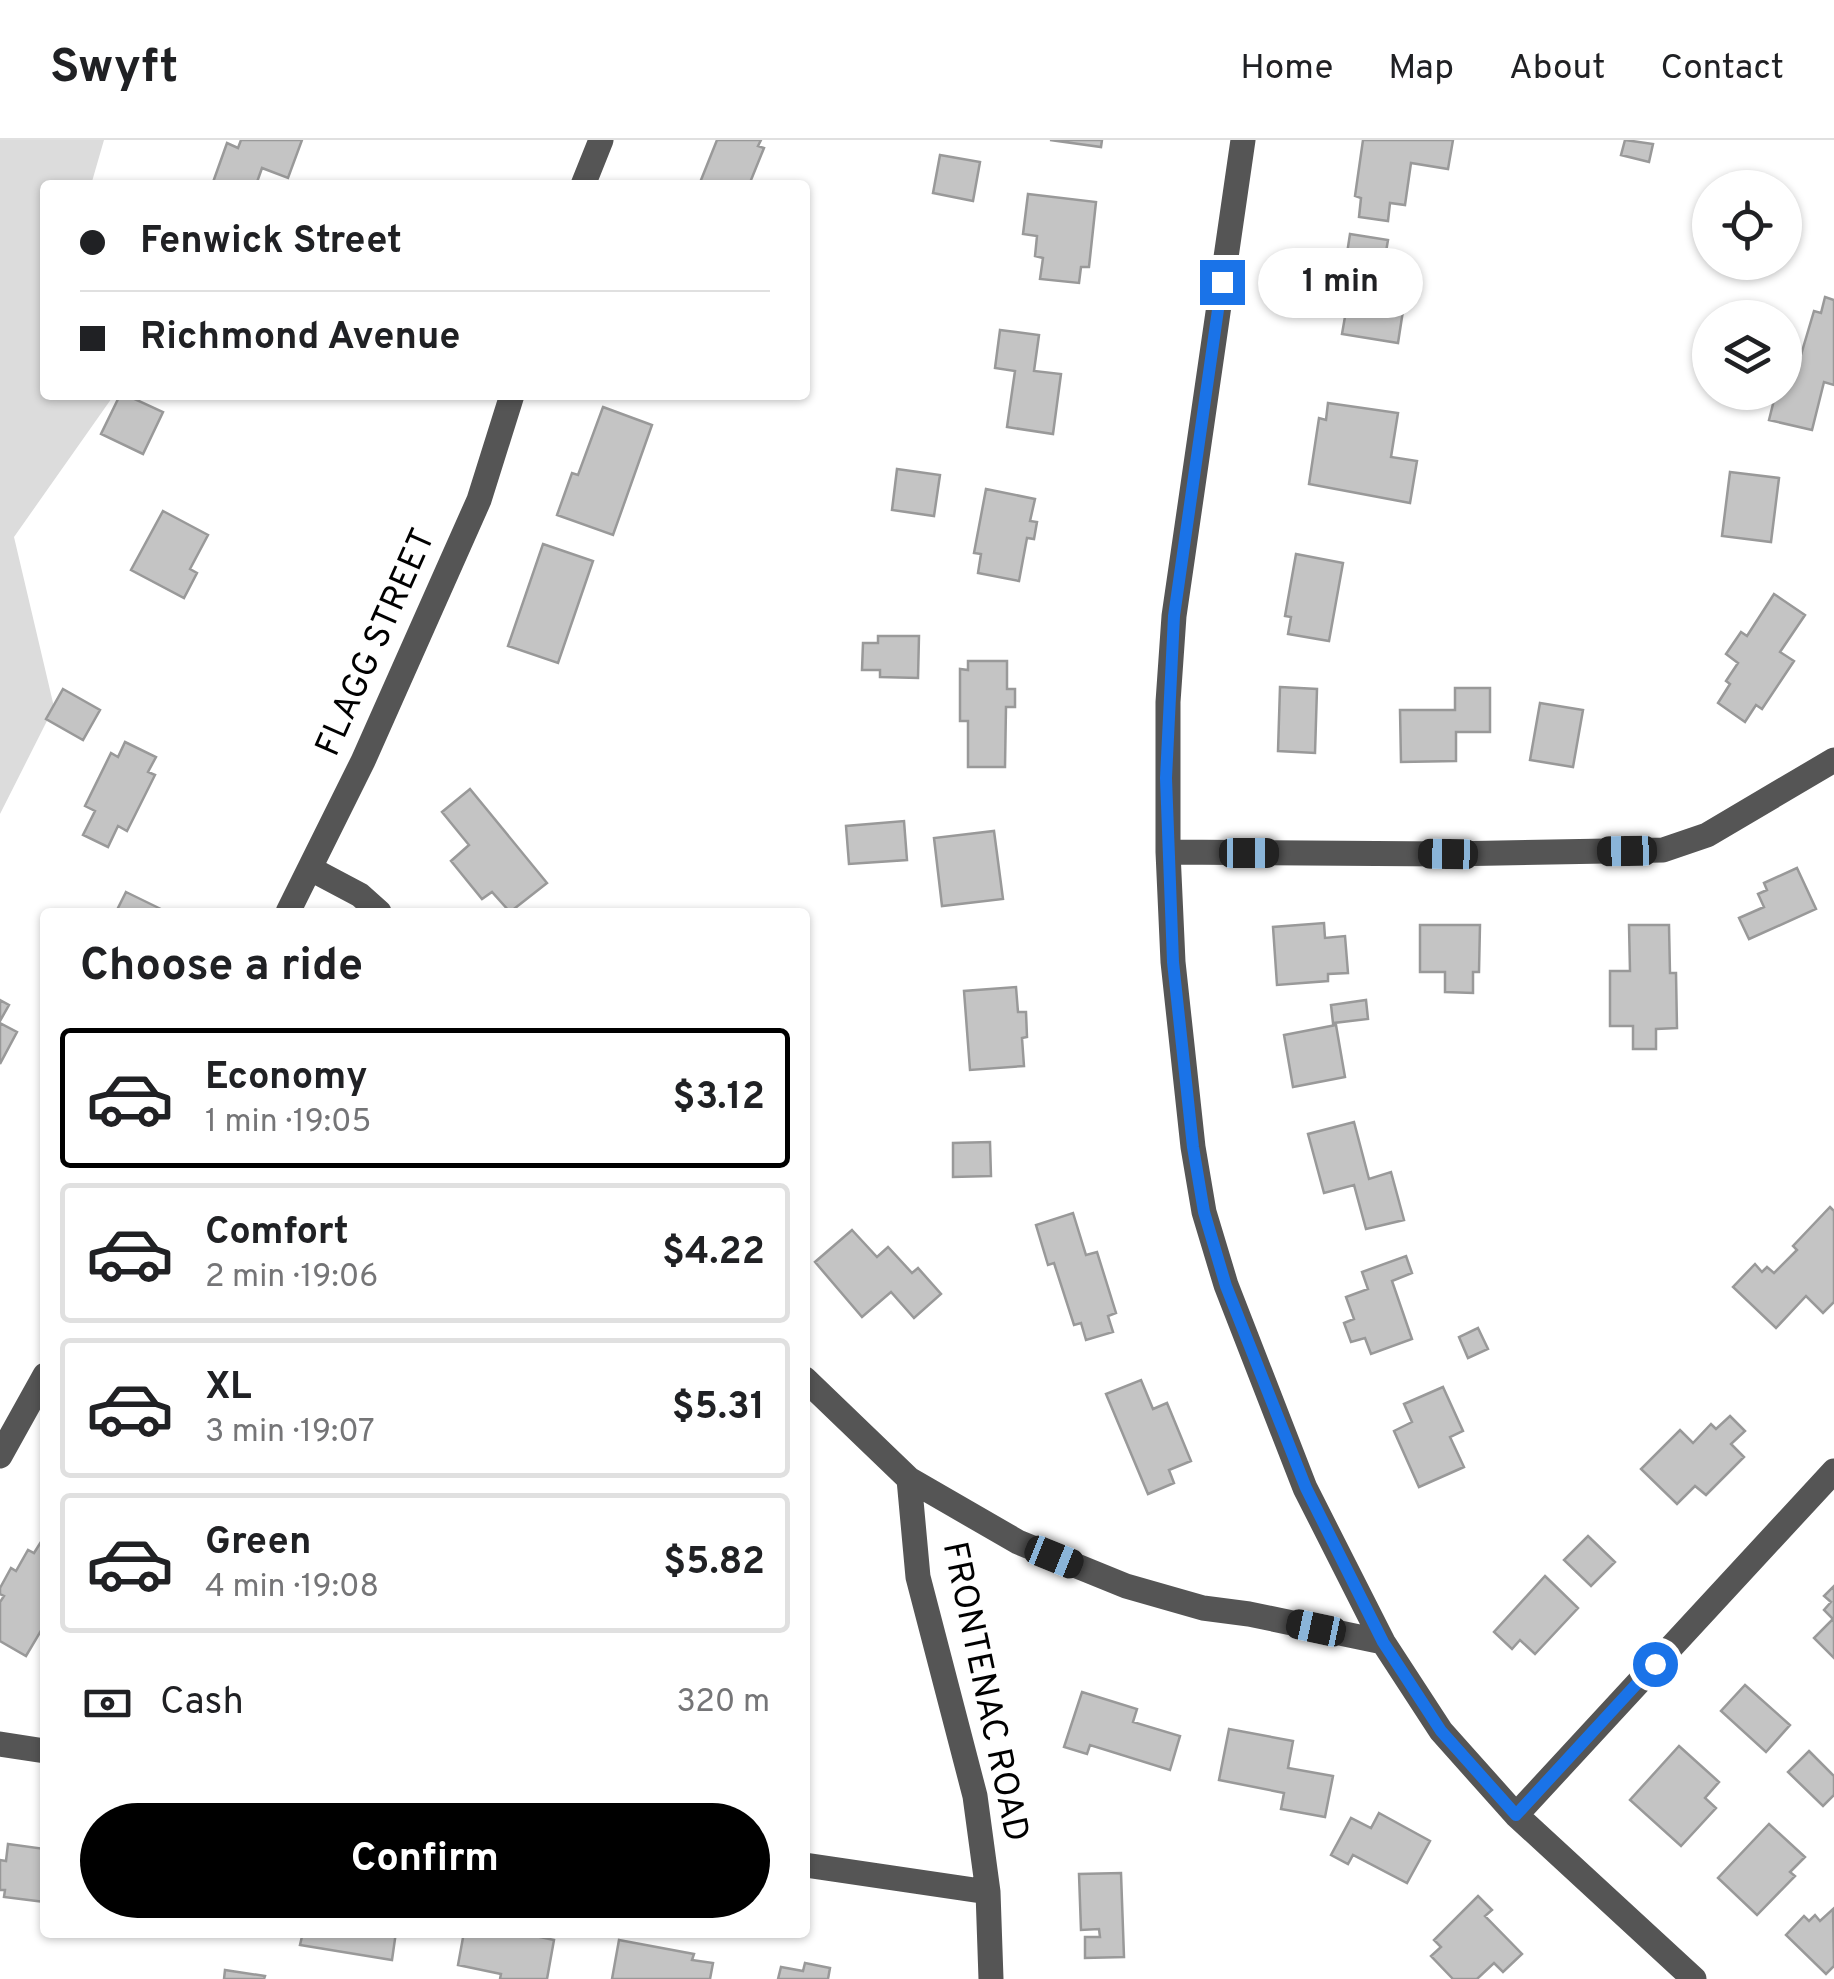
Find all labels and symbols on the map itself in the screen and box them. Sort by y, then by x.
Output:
callout: 1 min [1257,247,1422,317]
route end [1200,260,1245,305]
street label: FLAGG STREET [307,522,447,764]
car [1597,835,1657,867]
car [1219,838,1279,868]
car [1418,838,1478,870]
car [1021,1532,1087,1582]
street label: FRONTENAC ROAD [931,1538,1037,1846]
car [1284,1607,1348,1649]
route start [1633,1642,1678,1687]

